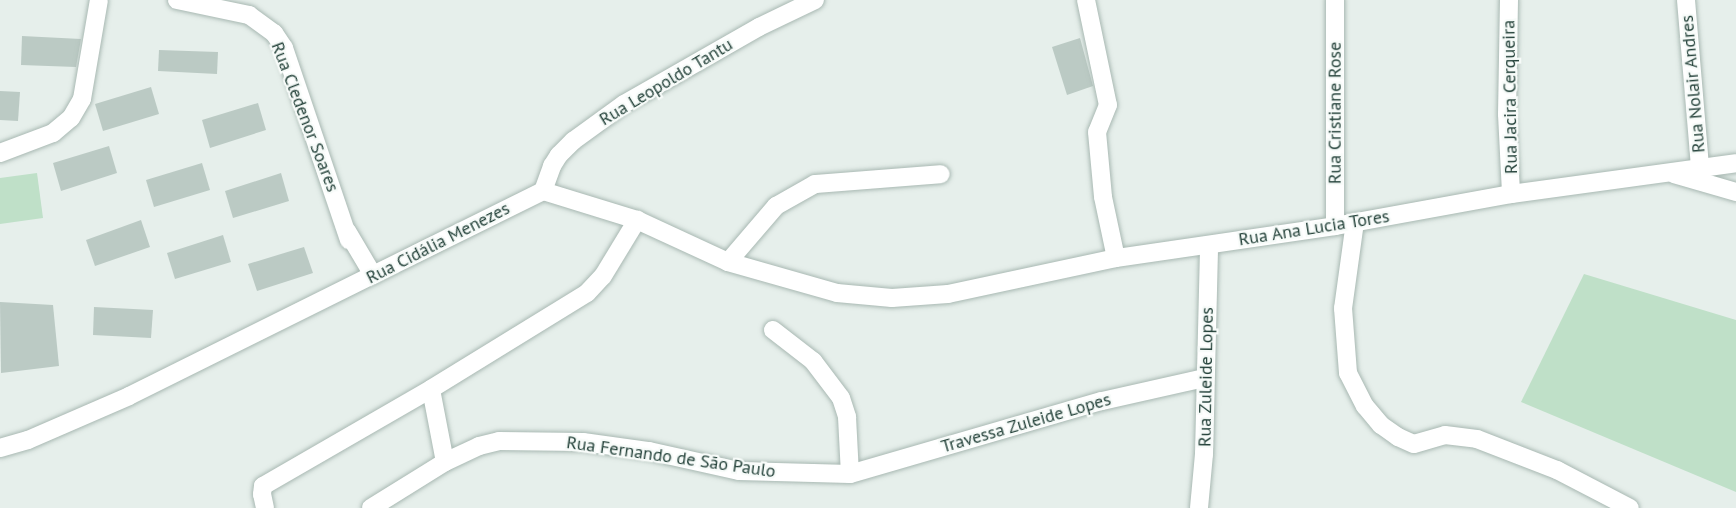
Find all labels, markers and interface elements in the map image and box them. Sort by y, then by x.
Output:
street label: Rua Nolair Andres [1676,14,1710,154]
street label: Rua Jacira Cerqueira [1498,20,1522,174]
street label: Rua Leopoldo Tantu [595,34,737,130]
street label: Rua Cledenor Soares [266,39,344,195]
street label: Rua Cristiane Rose [1324,42,1346,184]
street label: Rua Cidália Menezes [363,197,513,289]
street label: Rua Ana Lucia Tores [1236,205,1392,251]
street label: Rua Zuleide Lopes [1194,307,1218,447]
street label: Travessa Zuleide Lopes [938,388,1114,458]
street label: Rua Fernando de São Paulo [565,432,777,482]

